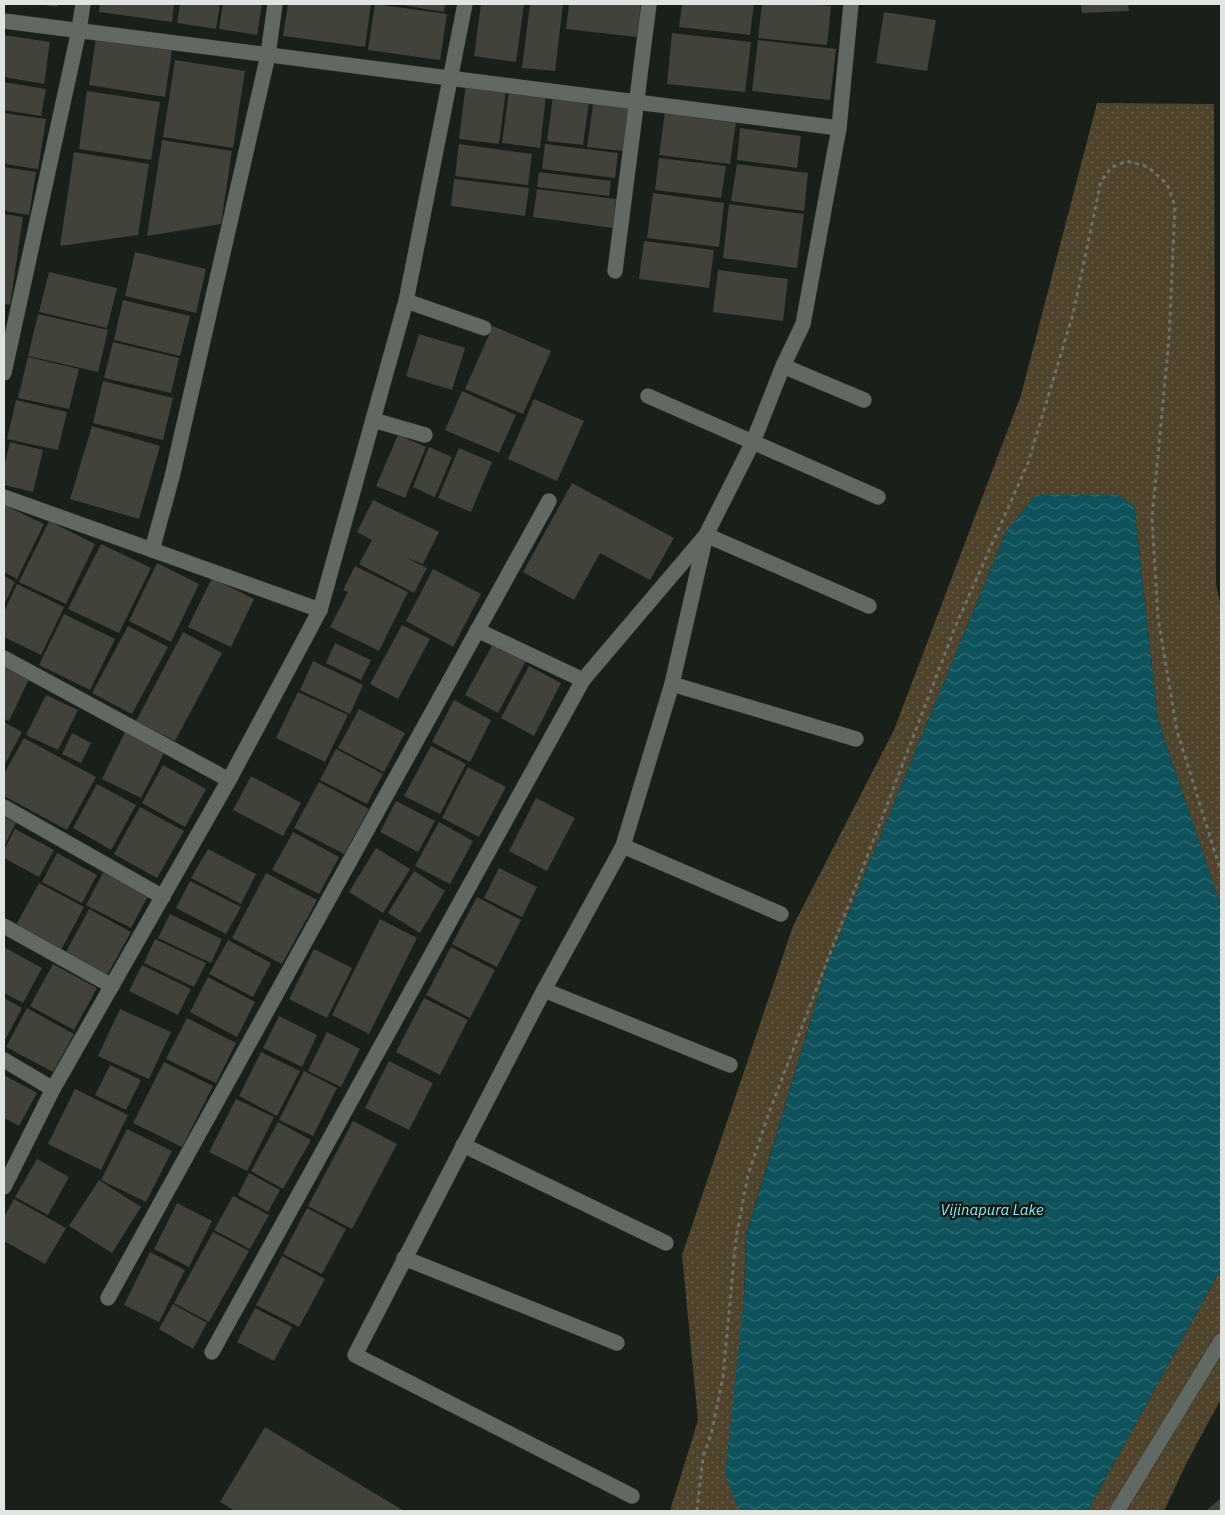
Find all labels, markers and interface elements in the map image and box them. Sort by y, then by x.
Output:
water label: Vijinapura Lake [940,1200,1044,1219]

